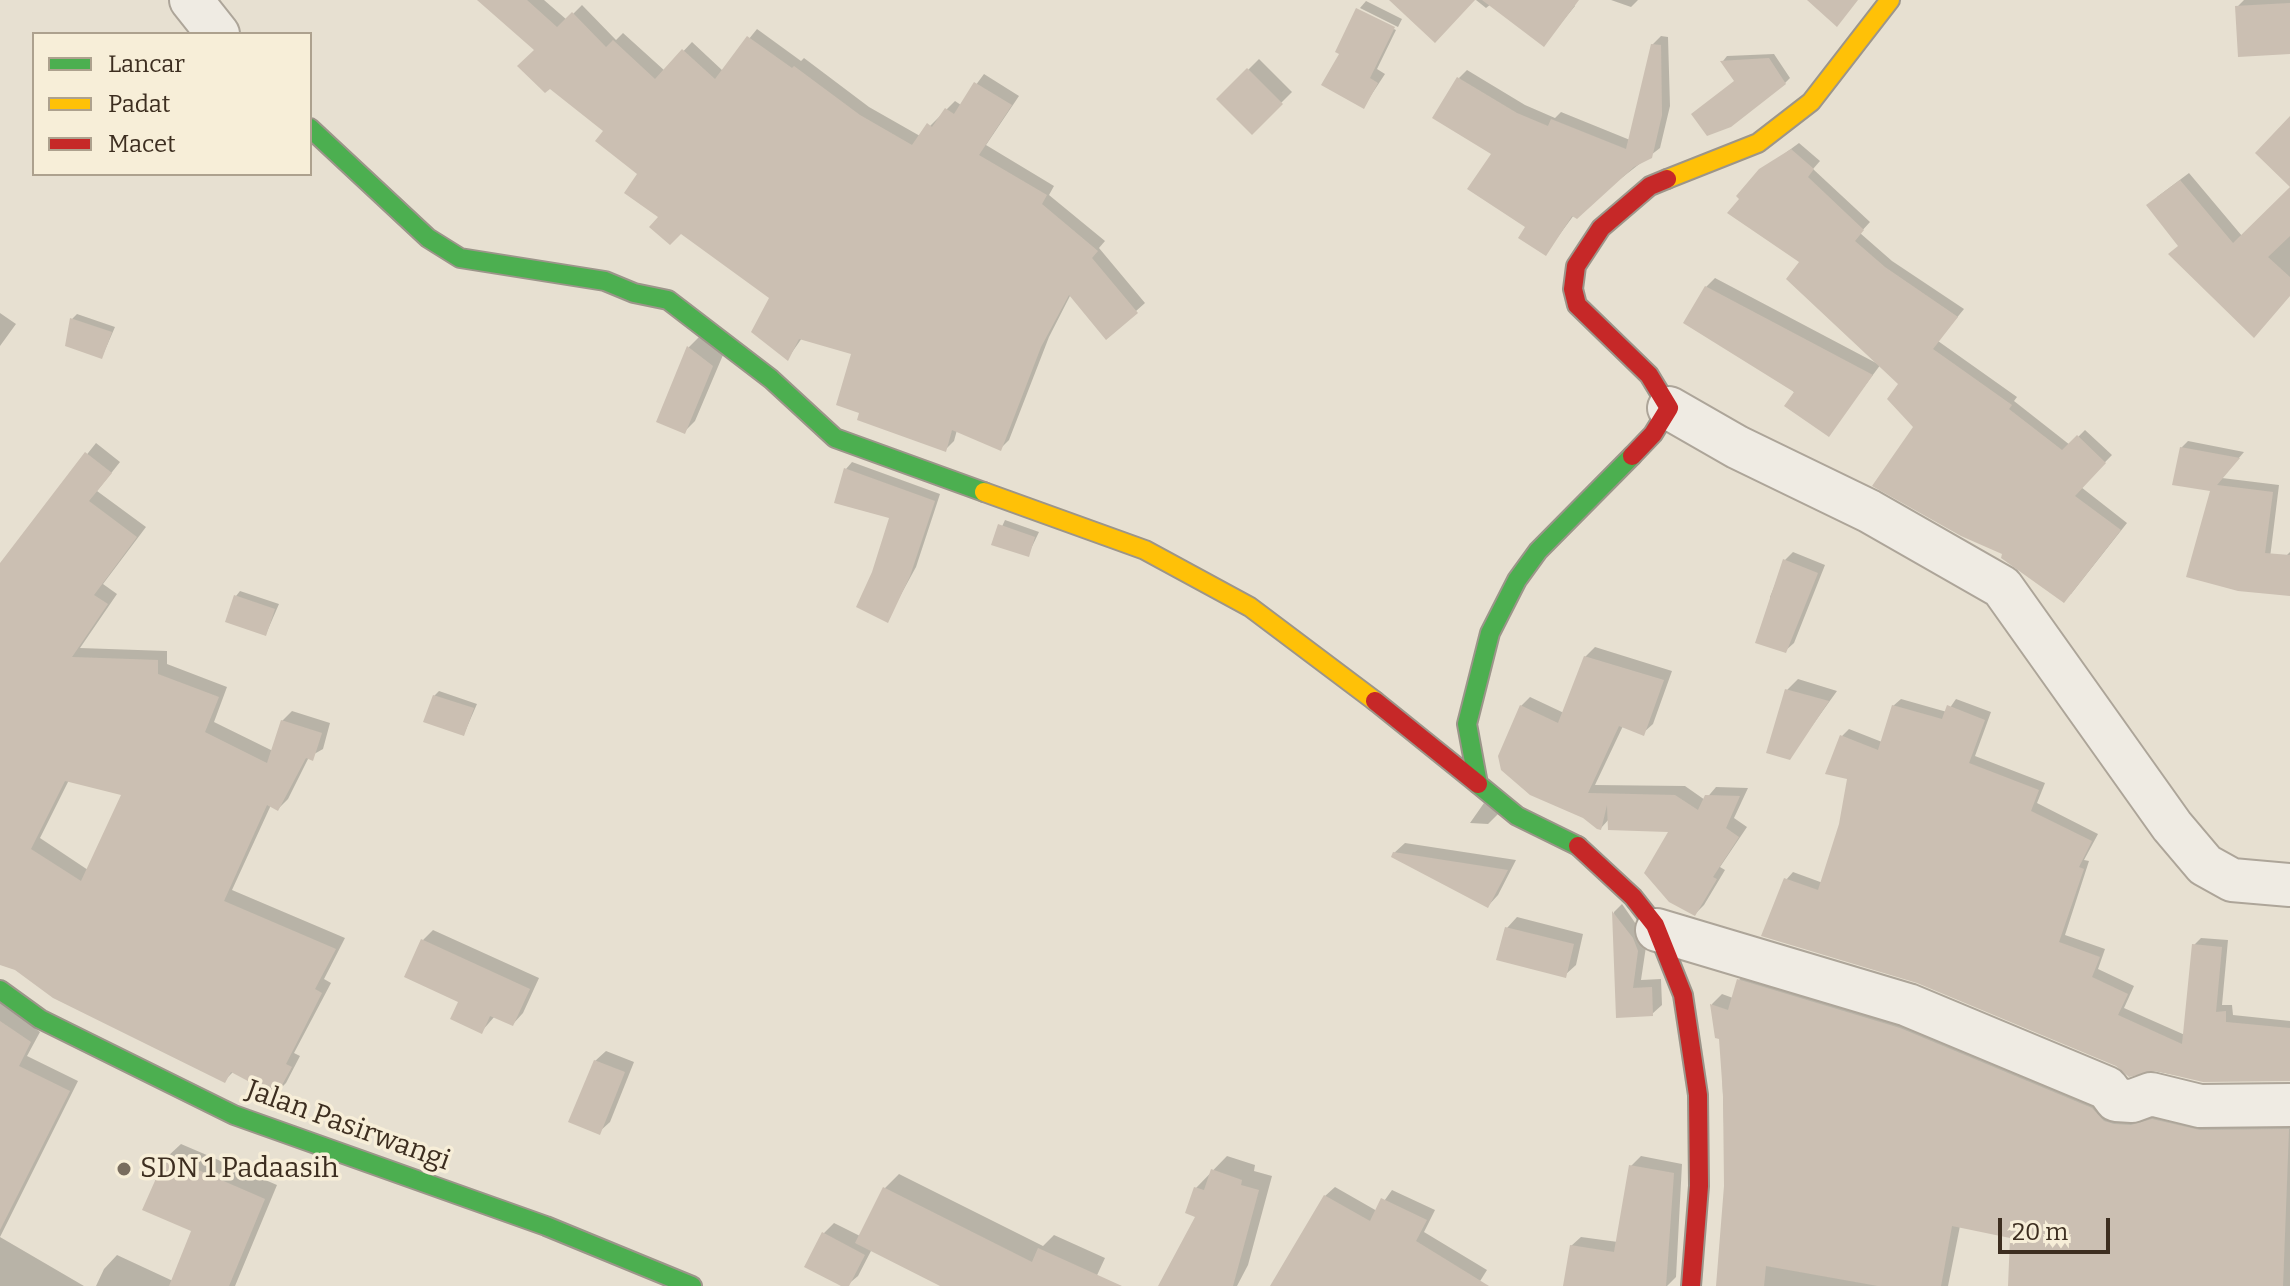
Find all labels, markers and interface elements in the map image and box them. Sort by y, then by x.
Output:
legend [32,32,312,176]
text: Lancar [108,50,185,78]
text: Padat [108,90,171,118]
text: Macet [108,130,176,158]
street label: Jalan Pasirwangi [242,1074,454,1178]
place label: SDN 1 Padaasih [140,1152,339,1186]
marker: SDN 1 Padaasih [115,1160,133,1178]
scale bar [2002,1202,2114,1252]
text: 20 m [2012,1218,2068,1246]

